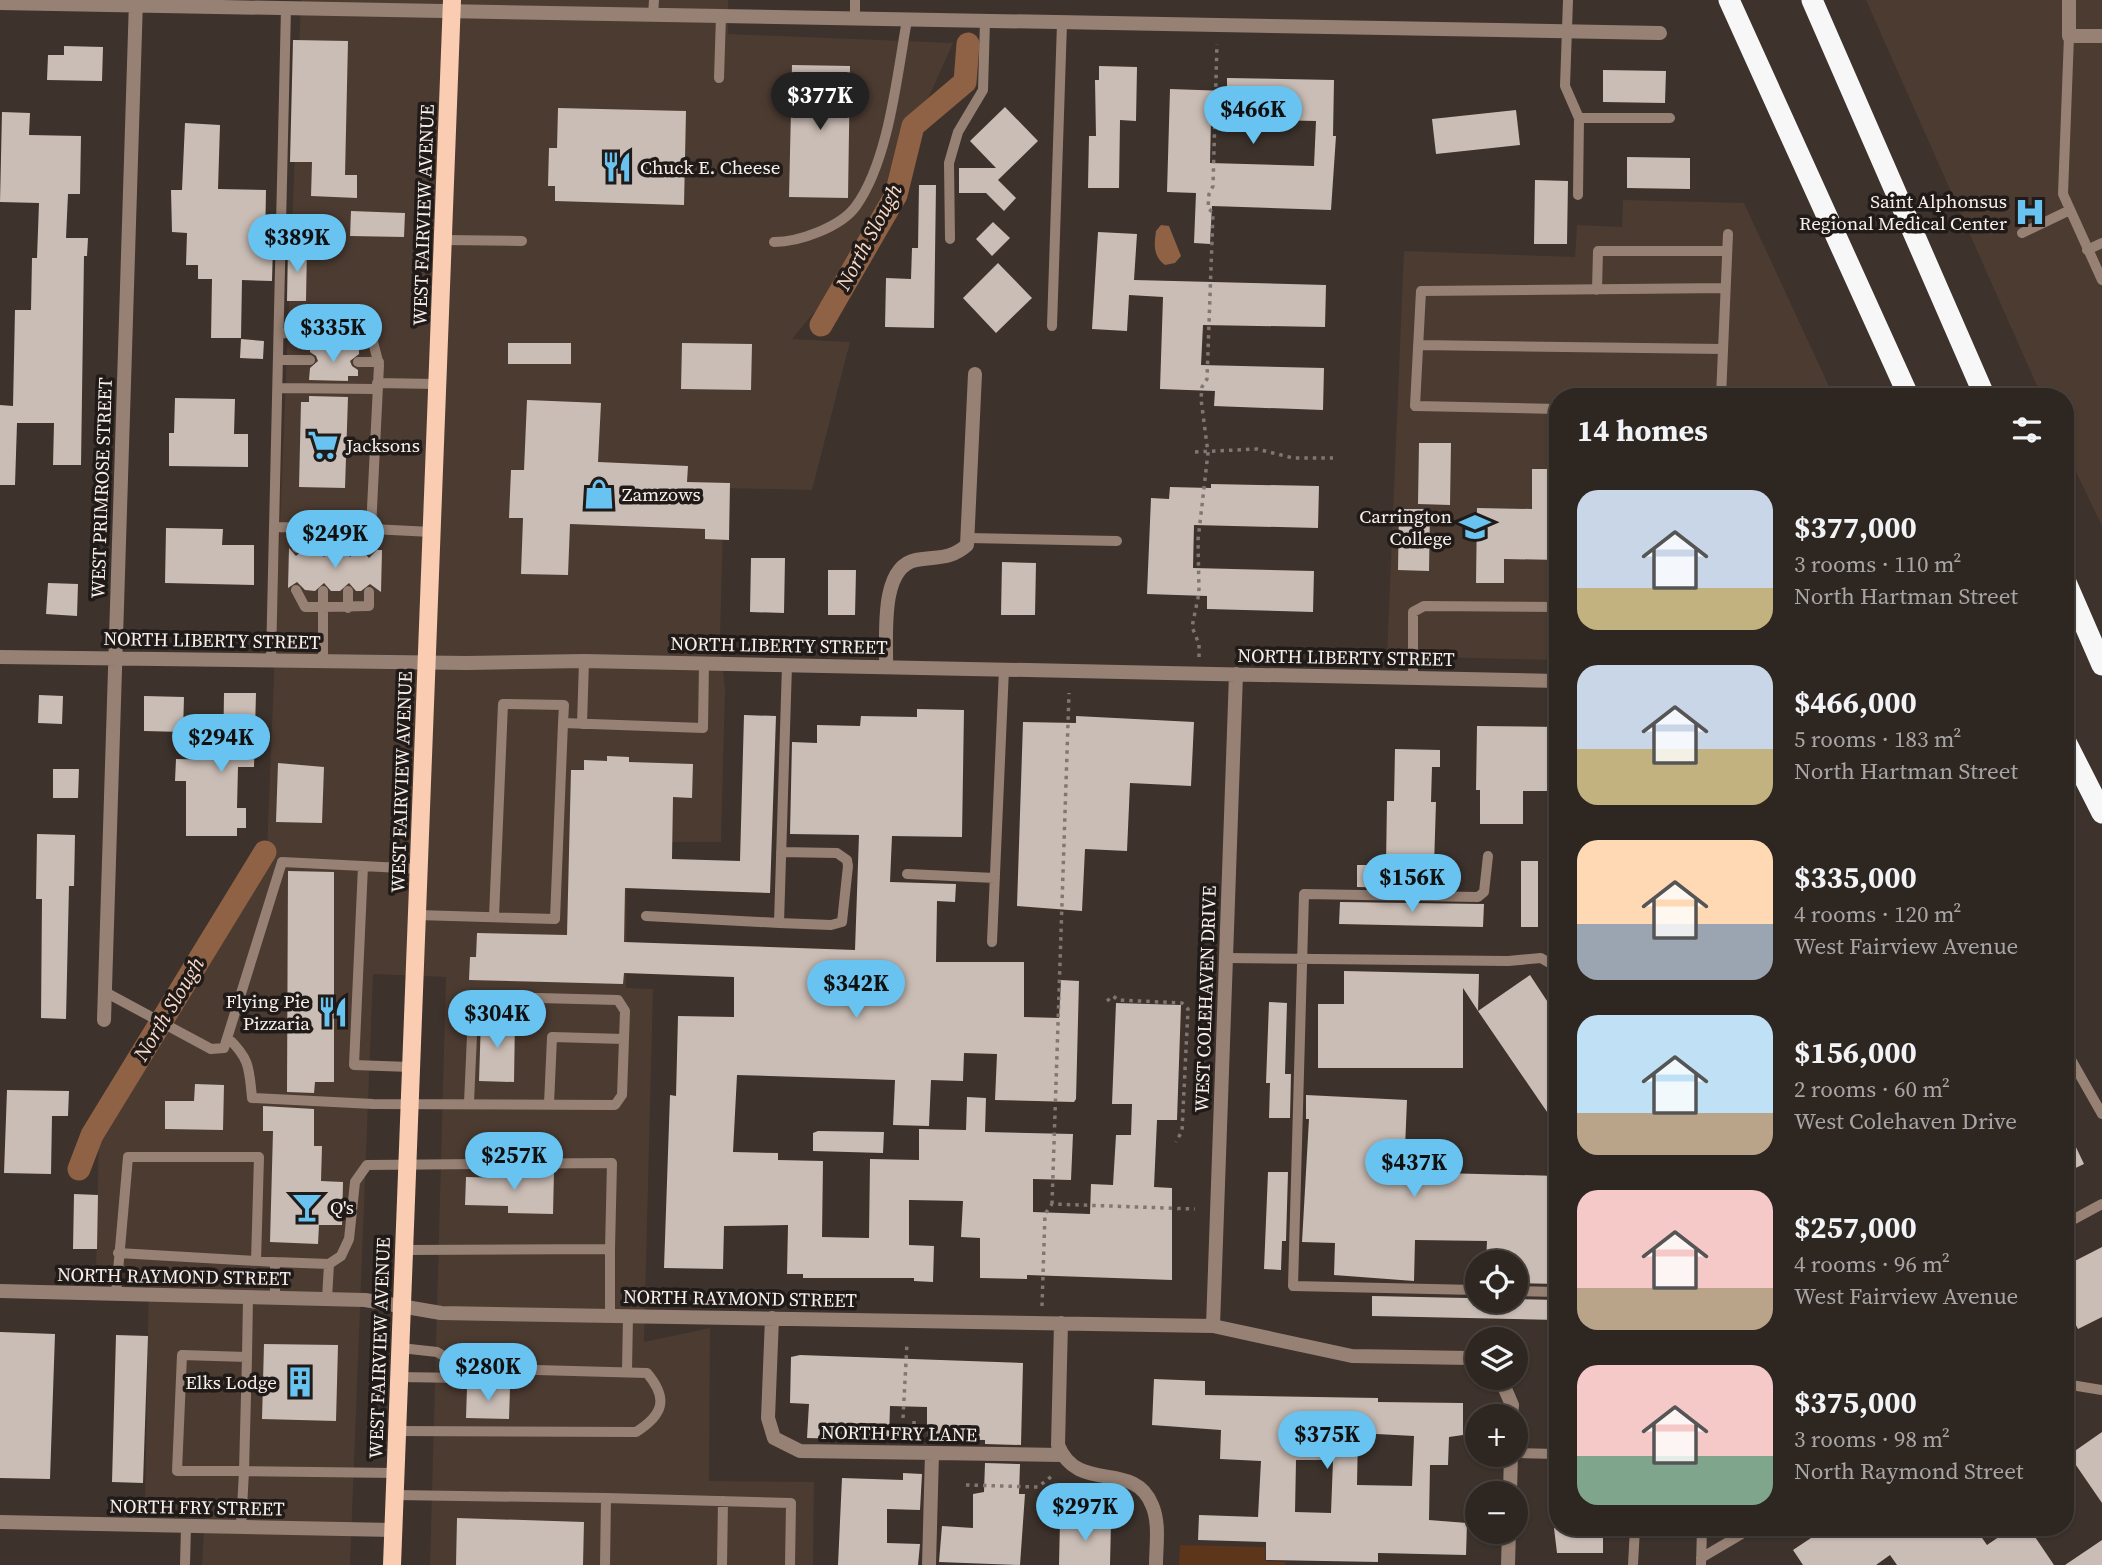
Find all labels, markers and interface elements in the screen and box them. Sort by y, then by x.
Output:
pin: $377K [771,72,869,132]
text: $377K [787,79,853,111]
pin: $466K [1204,86,1302,146]
text: $466K [1220,93,1286,125]
street label: WEST FAIRVIEW AVENUE [406,104,440,326]
restaurant icon: Chuck E. Cheese [600,150,634,184]
place label: Chuck E. Cheese [640,154,780,180]
water label: North Slough [828,178,909,296]
place label: Saint Alphonsus Regional Medical Center [1799,188,2007,236]
hospital icon: Saint Alphonsus Regional Medical Center [2013,195,2047,229]
pin: $389K [248,215,346,274]
text: $389K [264,221,330,253]
pin: $335K [284,304,382,364]
text: $335K [300,311,366,343]
street label: WEST PRIMROSE STREET [84,377,118,599]
text: 14 homes [1577,410,1708,451]
icon: filters [2008,411,2046,449]
supermarket icon: Jacksons [306,428,340,462]
place label: Jacksons [345,432,420,458]
shop icon: Zamzows [582,477,616,511]
place label: Zamzows [622,481,701,507]
place label: Carrington College [1359,503,1452,551]
text: $377,000 [1794,507,1917,548]
pin: $249K [286,510,384,570]
school or university icon: Carrington College [1458,510,1492,544]
text: $249K [302,517,368,549]
icon: home [1633,518,1717,602]
text: 3 rooms · 110 m² [1794,548,1961,580]
text: North Hartman Street [1794,580,2018,612]
street label: NORTH LIBERTY STREET [103,625,321,655]
street label: NORTH LIBERTY STREET [670,630,888,660]
street label: NORTH LIBERTY STREET [1237,642,1455,672]
street label: WEST FAIRVIEW AVENUE [384,671,418,893]
text: $466,000 [1794,682,1917,723]
icon: home [1633,693,1717,777]
pin: $294K [172,714,270,774]
text: $294K [188,721,254,753]
text: 5 rooms · 183 m² [1794,723,1961,755]
text: North Hartman Street [1794,755,2018,787]
pin: $156K [1363,855,1461,914]
text: $335,000 [1794,857,1917,898]
text: $156K [1379,861,1445,893]
icon: home [1633,868,1717,952]
street label: WEST COLEHAVEN DRIVE [1188,885,1222,1113]
text: 4 rooms · 120 m² [1794,898,1961,930]
text: West Fairview Avenue [1794,930,2018,962]
water label: North Slough [126,951,211,1067]
pin: $342K [807,960,905,1020]
text: $342K [823,967,889,999]
place label: Flying Pie Pizzaria [226,988,310,1036]
pin: $304K [448,990,546,1050]
restaurant icon: Flying Pie Pizzaria [316,995,350,1029]
text: $304K [464,997,530,1029]
text: $156,000 [1794,1032,1917,1073]
icon: home [1633,1043,1717,1127]
text: 2 rooms · 60 m² [1794,1073,1950,1105]
text: West Colehaven Drive [1794,1105,2017,1137]
pin: $257K [465,1132,563,1192]
text: $257K [481,1139,547,1171]
pin: $437K [1365,1140,1463,1199]
text: $437K [1381,1146,1447,1178]
bar icon: Q's [290,1190,324,1224]
place label: Q's [330,1194,354,1220]
text: $257,000 [1794,1207,1917,1248]
icon: home [1633,1218,1717,1302]
street label: WEST FAIRVIEW AVENUE [362,1237,396,1459]
text: 4 rooms · 96 m² [1794,1248,1950,1280]
map controls [1465,1250,1528,1544]
button: locate [1465,1250,1528,1313]
street label: NORTH RAYMOND STREET [57,1261,292,1291]
text: West Fairview Avenue [1794,1280,2018,1312]
street label: NORTH RAYMOND STREET [623,1283,858,1313]
button: layers [1465,1327,1528,1390]
pin: $280K [439,1344,537,1403]
text: $280K [455,1350,521,1382]
building icon: Elks Lodge [283,1365,317,1399]
place label: Elks Lodge [185,1369,277,1395]
text: $375,000 [1794,1382,1917,1423]
icon: home [1633,1393,1717,1477]
button: + [1465,1404,1528,1467]
pin: $375K [1278,1412,1376,1471]
text: $375K [1294,1418,1360,1450]
street label: NORTH FRY LANE [821,1419,977,1447]
text: 3 rooms · 98 m² [1794,1423,1950,1455]
text: North Raymond Street [1794,1455,2023,1487]
button: − [1465,1481,1528,1544]
pin: $297K [1036,1484,1134,1543]
text: $297K [1052,1490,1118,1522]
street label: NORTH FRY STREET [109,1492,285,1522]

